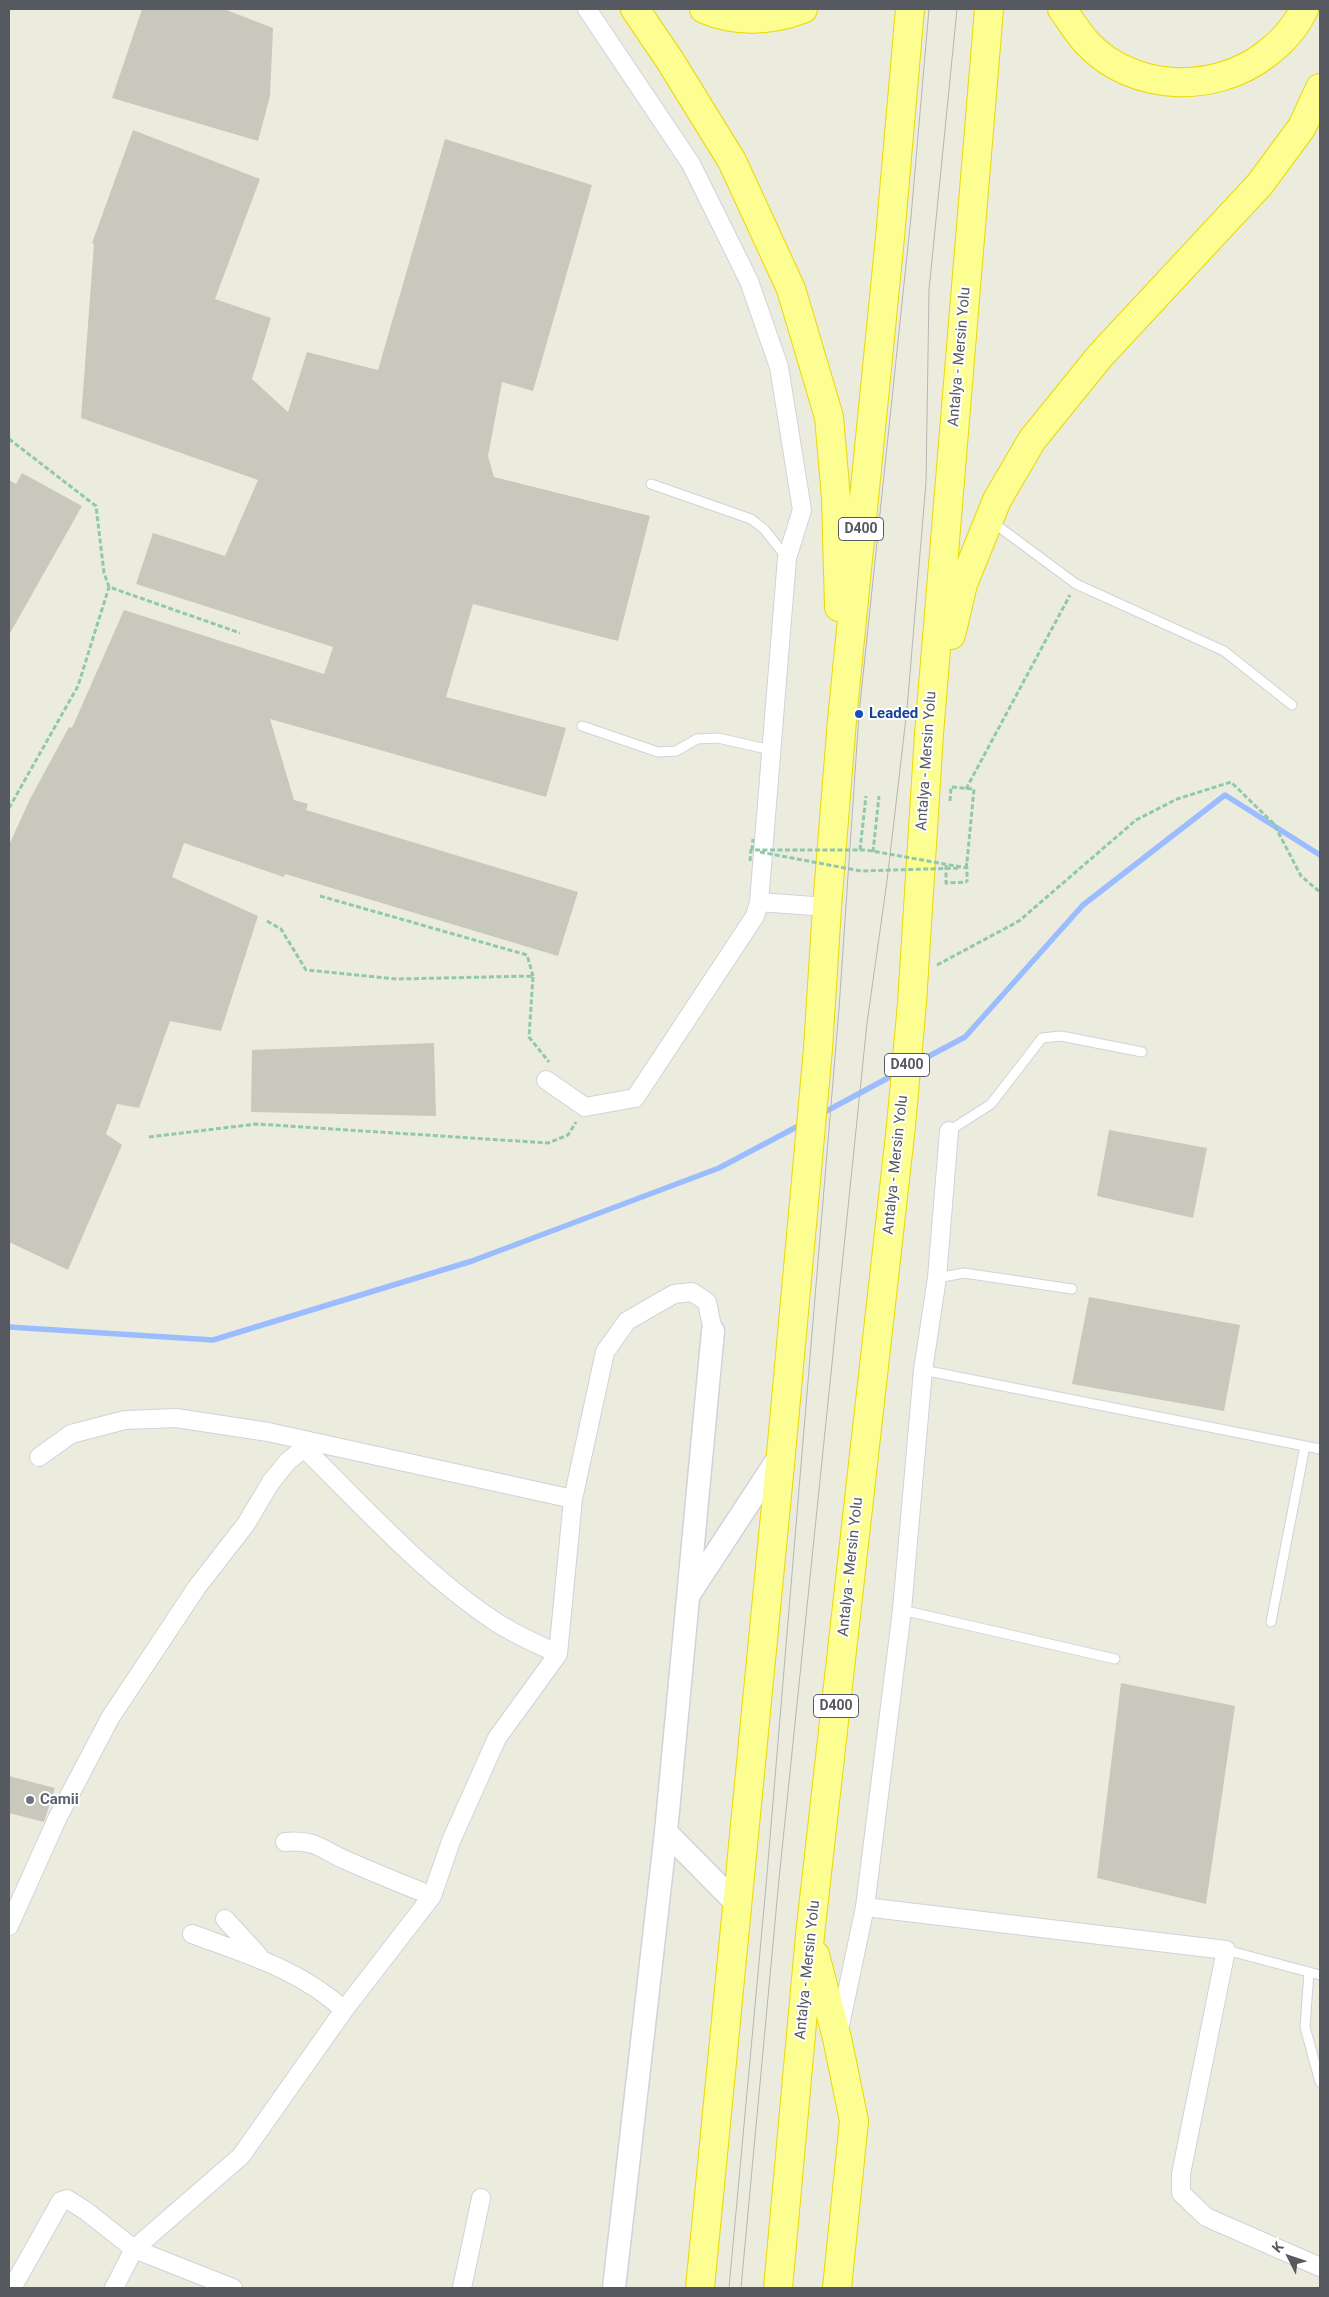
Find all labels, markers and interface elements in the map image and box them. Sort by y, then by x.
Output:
street label: Antalya - Mersin Yolu [945,286,975,428]
road number: D400 [838,518,884,540]
street label: Antalya - Mersin Yolu [913,691,941,831]
place label: Leaded [869,705,918,723]
marker: Leaded [853,708,865,720]
road number: D400 [884,1054,930,1076]
street label: Antalya - Mersin Yolu [880,1094,912,1236]
street label: Antalya - Mersin Yolu [835,1496,867,1638]
road number: D400 [814,1694,858,1718]
place label: Camii [40,1791,79,1809]
marker: Camii [24,1794,36,1806]
street label: Antalya - Mersin Yolu [792,1899,824,2041]
north arrow [1264,2232,1314,2282]
text: K [1269,2239,1287,2256]

